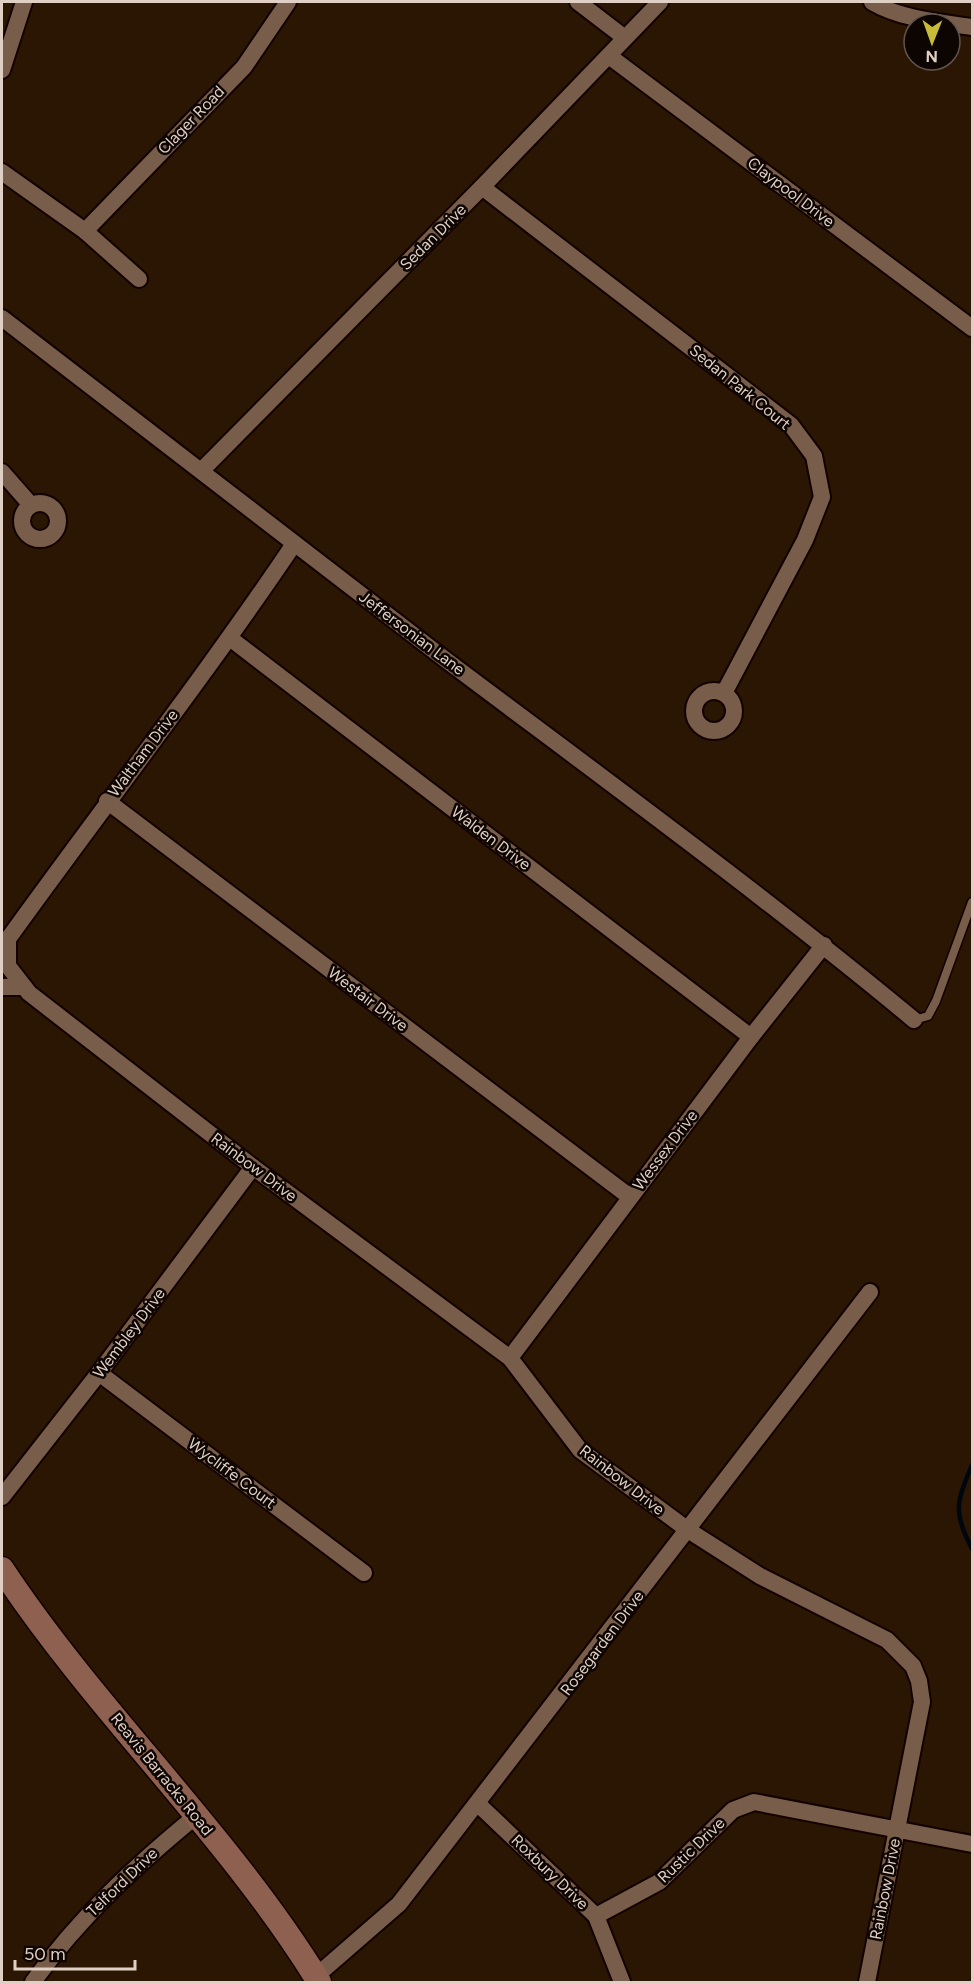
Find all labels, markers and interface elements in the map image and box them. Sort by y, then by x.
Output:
north arrow [902,12,962,72]
text: N [925,47,938,66]
street label: Clager Road [154,82,228,158]
street label: Claypool Drive [744,153,838,231]
street label: Sedan Drive [396,200,470,274]
street label: Sedan Park Court [686,340,794,434]
street label: Jeffersonian Lane [355,587,469,679]
street label: Waltham Drive [104,706,182,800]
street label: Walden Drive [448,802,535,874]
street label: Westair Drive [324,963,412,1035]
street label: Wessex Drive [629,1106,701,1194]
street label: Rainbow Drive [207,1128,301,1206]
street label: Wembley Drive [89,1284,169,1382]
street label: Wycliffe Court [184,1434,280,1512]
street label: Rainbow Drive [576,1441,669,1519]
street label: Rosegarden Drive [556,1587,648,1699]
street label: Reavis Barracks Road [107,1709,217,1839]
street label: Rustic Drive [654,1813,729,1887]
street label: Roxbury Drive [507,1830,593,1914]
street label: Rainbow Drive [866,1837,904,1941]
street label: Telford Drive [83,1843,162,1920]
scale bar [15,1933,135,1971]
text: 50 m [24,1943,66,1965]

